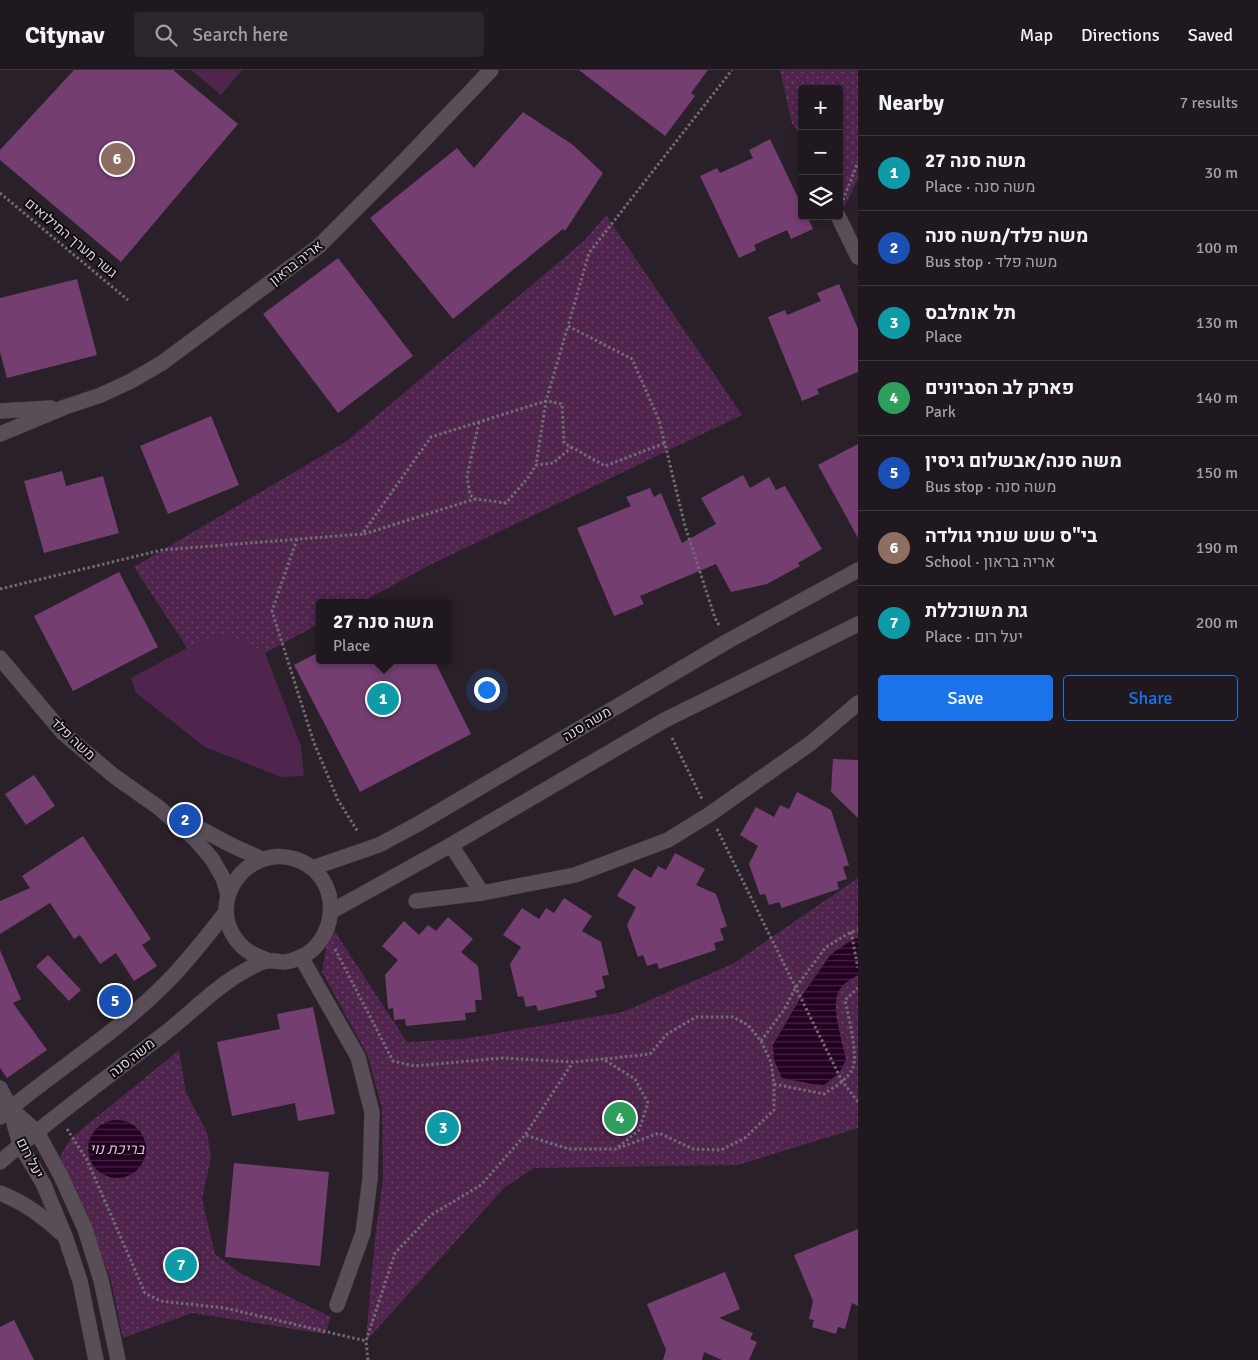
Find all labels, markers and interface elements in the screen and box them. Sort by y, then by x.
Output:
search box [134,12,484,57]
text: Citynav [25,20,104,50]
icon: search [152,21,180,49]
text: Search here [192,23,288,47]
text: Map [1020,24,1053,46]
text: Directions [1081,24,1160,46]
text: Saved [1188,24,1233,46]
map controls [798,85,843,220]
button: + [798,85,843,130]
text: Nearby [878,90,944,116]
text: 7 results [1179,93,1238,113]
button: − [798,130,843,175]
pin: 6 [101,140,133,178]
text: משה סנה 27 [925,149,1026,173]
text: 1 [890,163,898,183]
text: 30 m [1204,163,1238,183]
button: layers [798,175,843,220]
text: Place · משה סנה [925,177,1035,197]
street label: גשר מערך המילואים [21,194,121,282]
text: משה פלד/משה סנה [925,224,1088,248]
street label: אריה בראון [266,237,326,289]
text: 2 [890,238,898,258]
text: 100 m [1196,238,1238,258]
text: Bus stop · משה פלד [925,252,1058,272]
text: תל אומלבס [925,301,1016,325]
text: 3 [890,313,898,333]
text: 130 m [1196,313,1238,333]
text: Place [925,327,962,347]
text: פארק לב הסביונים [925,376,1074,400]
text: 4 [890,388,898,408]
text: 140 m [1196,388,1238,408]
text: Park [925,402,956,422]
text: משה סנה/אבשלום גיסין [925,449,1122,473]
text: 5 [890,463,898,483]
text: 150 m [1196,463,1238,483]
text: Bus stop · משה סנה [925,477,1056,497]
text: בי"ס שש שנתי גולדה [925,524,1097,548]
text: 6 [890,538,898,558]
text: 190 m [1196,538,1238,558]
text: School · אריה בראון [925,552,1055,572]
popup [316,599,451,664]
text: גת משוכללת [925,599,1028,623]
text: משה סנה 27 [333,610,434,634]
text: 7 [890,613,898,633]
text: 200 m [1196,613,1238,633]
text: Place · יעל רום [925,627,1023,647]
text: Place [333,636,370,656]
button: Save [878,675,1053,721]
button: Share [1063,675,1238,721]
your location [474,677,500,703]
pin: 1 [367,680,399,718]
street label: משה סנה [560,703,614,745]
street label: משה פלד [47,714,99,764]
pin: 2 [169,801,201,839]
pin: 5 [99,982,131,1020]
street label: משה סנה [106,1035,158,1081]
pin: 4 [604,1099,636,1137]
pin: 3 [427,1109,459,1147]
street label: יעל רום [13,1135,47,1181]
water label: בריכת נוי [90,1140,146,1158]
pin: 7 [165,1246,197,1284]

